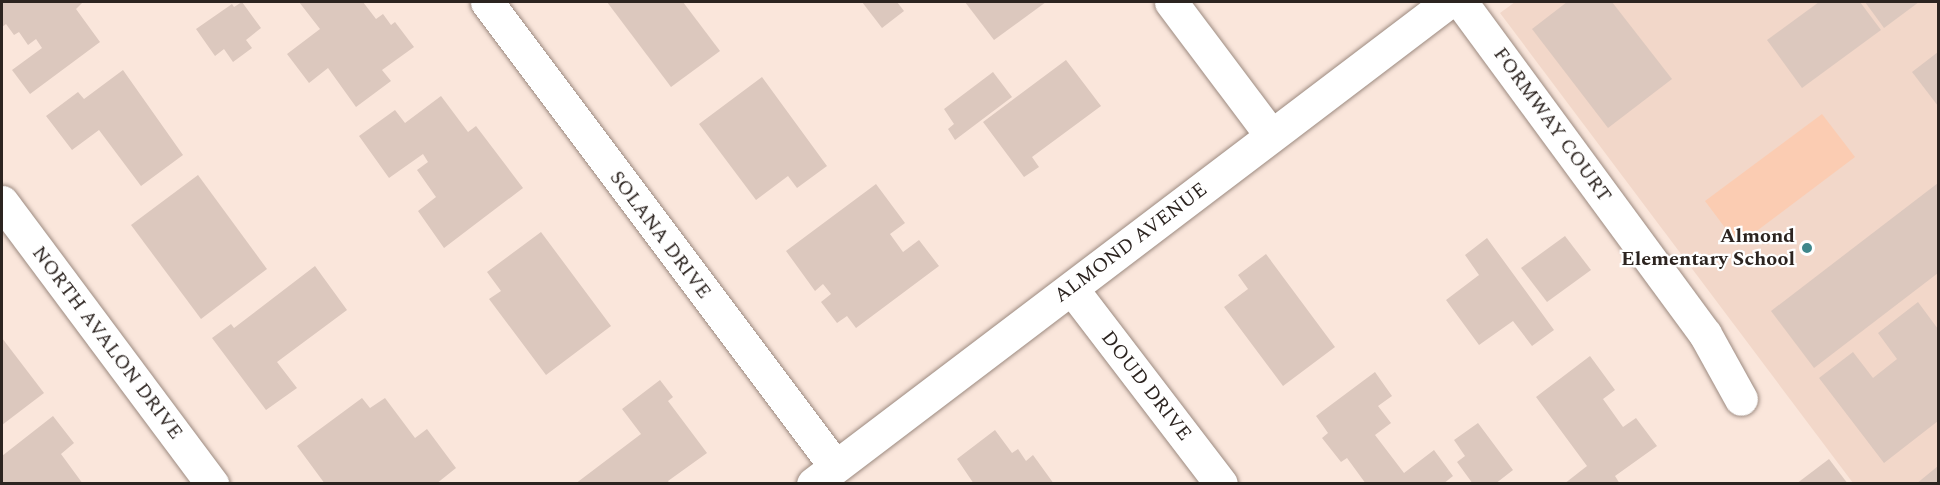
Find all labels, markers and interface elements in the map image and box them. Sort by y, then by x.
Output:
street label: FORMWAY COURT [1488,43,1616,207]
street label: SOLANA DRIVE [604,166,716,304]
street label: ALMOND AVENUE [1050,178,1212,308]
place label: Almond Elementary School [1621,225,1795,272]
marker: Almond Elementary School [1800,241,1814,255]
street label: NORTH AVALON DRIVE [27,242,187,444]
street label: DOUD DRIVE [1096,326,1196,446]

